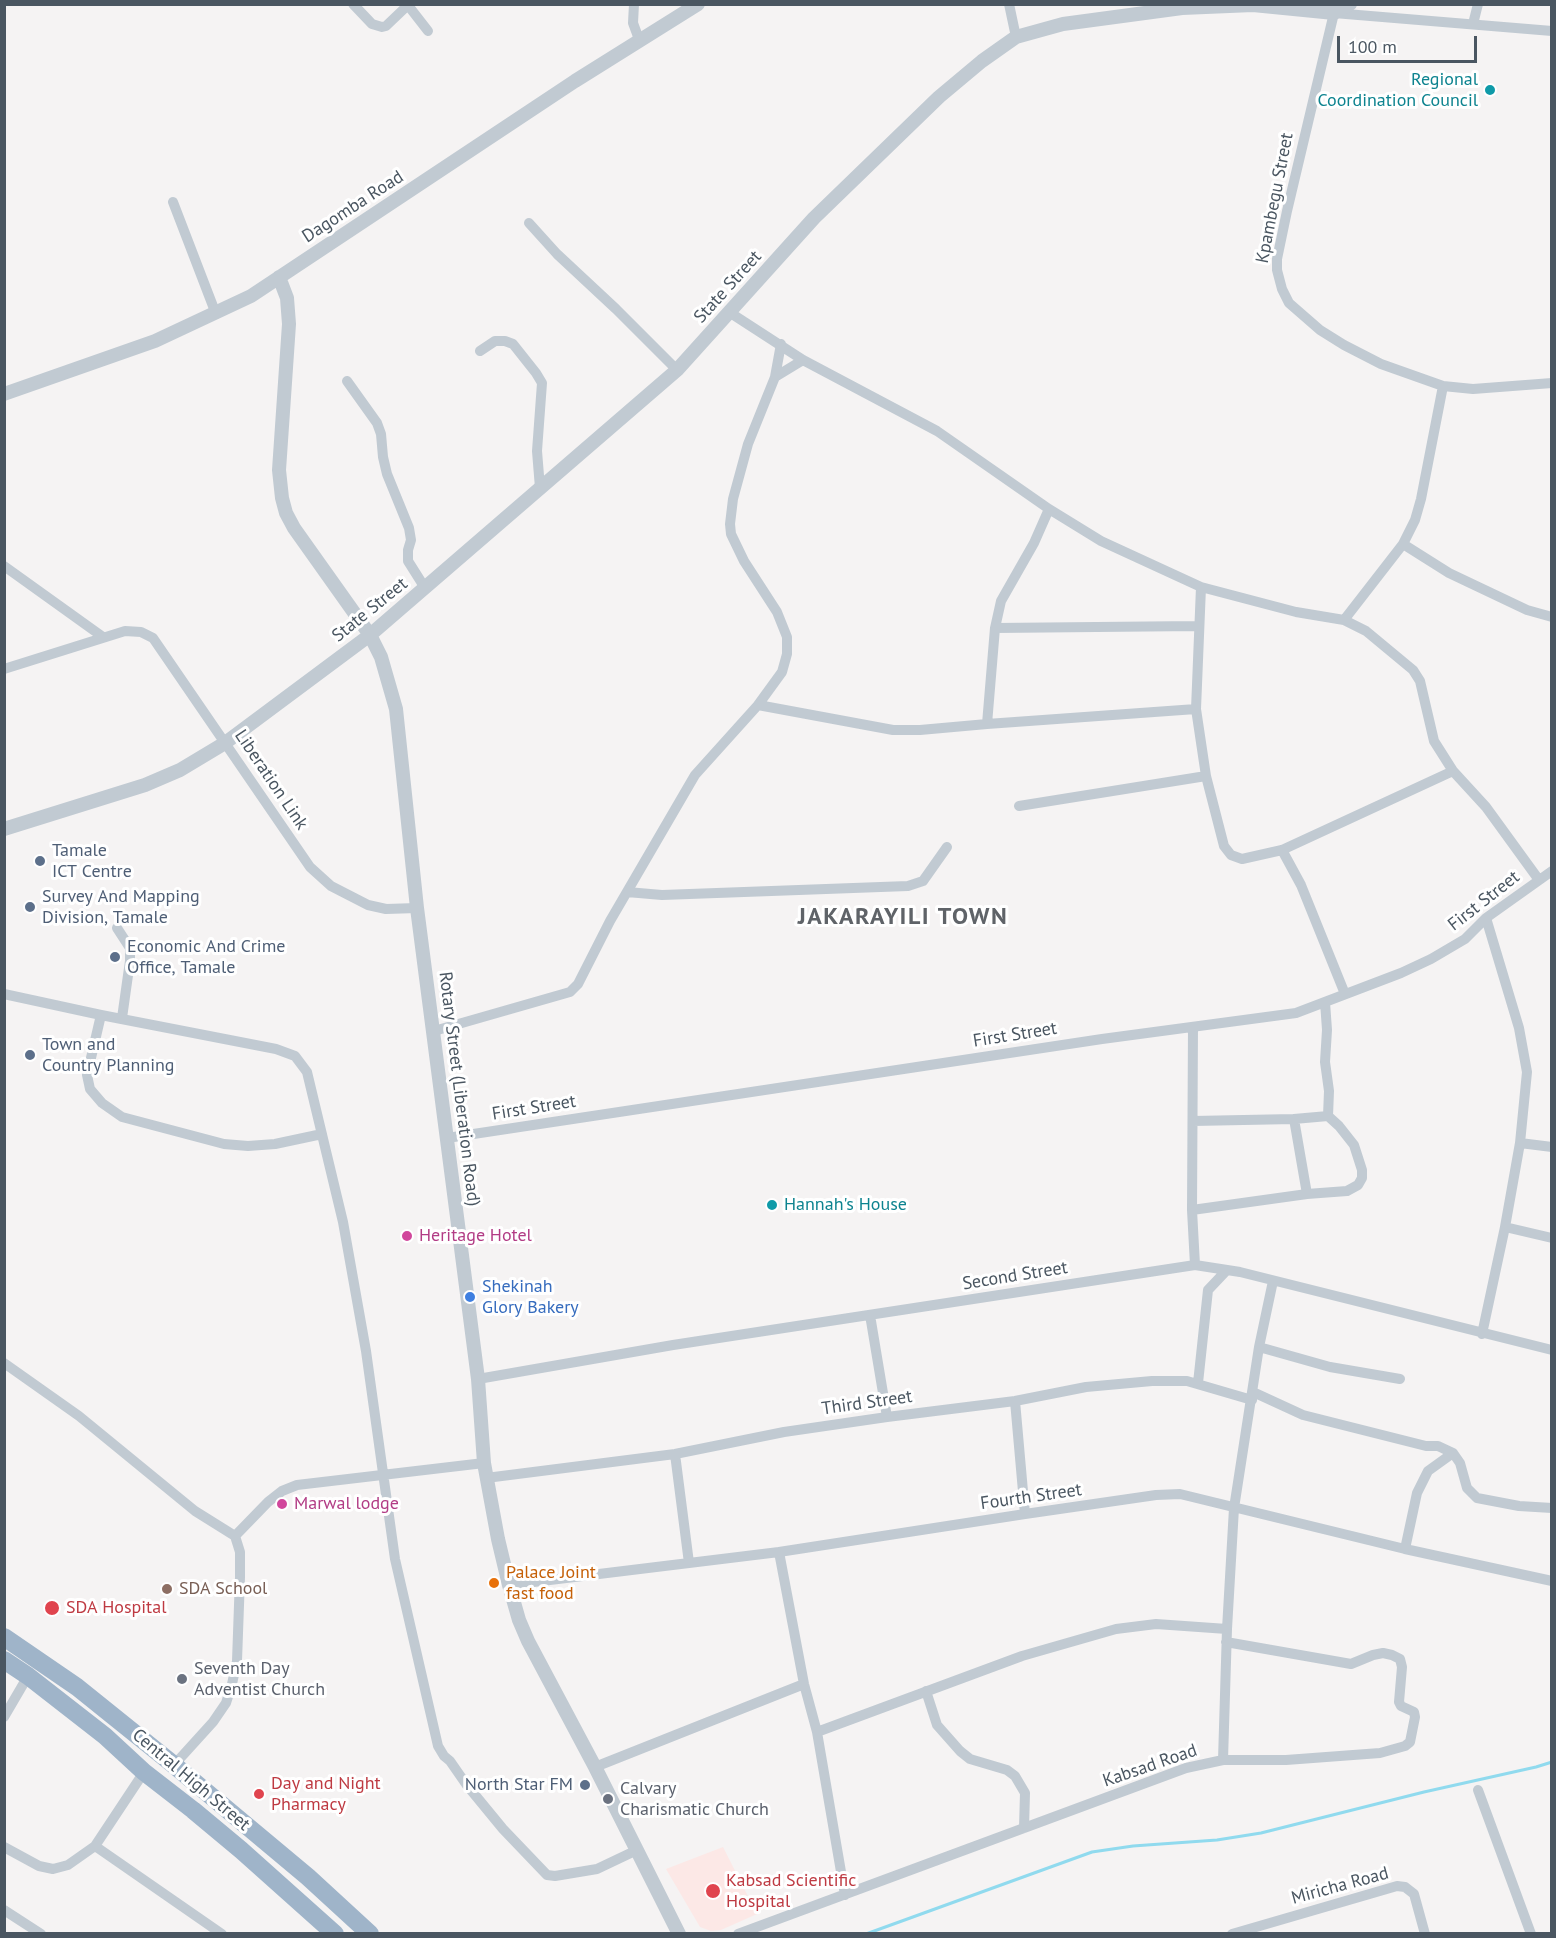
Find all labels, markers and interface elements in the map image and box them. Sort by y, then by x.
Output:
scale bar [1340,24,1480,62]
text: 100 m [1348,35,1397,58]
place label: Regional Coordination Council [1317,69,1478,112]
marker: Regional Coordination Council [1483,83,1497,97]
street label: Kpambegu Street [1252,131,1298,265]
street label: Dagomba Road [298,166,408,248]
street label: State Street [690,246,766,328]
street label: State Street [328,573,412,647]
street label: Liberation Link [230,726,312,834]
place label: Tamale ICT Centre [52,840,132,882]
marker: Tamale ICT Centre [33,854,47,868]
street label: First Street [1444,866,1524,936]
place label: Survey And Mapping Division, Tamale [42,886,200,928]
marker: Survey And Mapping Division, Tamale [23,900,37,914]
district label: JAKARAYILI TOWN [798,903,1008,931]
place label: Economic And Crime Office, Tamale [127,936,285,978]
marker: Economic And Crime Office, Tamale [108,950,122,964]
street label: Rotary Street (Liberation Road) [434,971,484,1207]
street label: First Street [971,1018,1059,1052]
place label: Town and Country Planning [42,1034,175,1076]
marker: Town and Country Planning [23,1048,37,1062]
street label: First Street [490,1091,578,1125]
place label: Hannah's House [784,1194,907,1216]
marker: Hannah's House [765,1198,779,1212]
place label: Heritage Hotel [419,1225,532,1247]
marker: Heritage Hotel [400,1229,414,1243]
street label: Second Street [961,1257,1069,1295]
place label: Shekinah Glory Bakery [482,1276,579,1318]
marker: Shekinah Glory Bakery [463,1290,477,1304]
street label: Third Street [820,1386,914,1420]
street label: Fourth Street [979,1479,1083,1515]
place label: Marwal lodge [294,1493,399,1515]
marker: Marwal lodge [275,1497,289,1511]
place label: Palace Joint fast food [506,1562,596,1604]
marker: Palace Joint fast food [487,1576,501,1590]
place label: SDA School [179,1578,267,1600]
marker: SDA School [160,1582,174,1596]
place label: SDA Hospital [66,1597,166,1619]
marker: SDA Hospital [43,1599,61,1617]
place label: Seventh Day Adventist Church [194,1658,325,1700]
marker: Seventh Day Adventist Church [175,1672,189,1686]
street label: Central High Street [128,1724,254,1836]
street label: Kabsad Road [1100,1740,1200,1792]
place label: Day and Night Pharmacy [271,1773,381,1816]
place label: North Star FM [465,1774,573,1796]
marker: North Star FM [578,1778,592,1792]
place label: Calvary Charismatic Church [620,1778,769,1820]
marker: Day and Night Pharmacy [252,1787,266,1801]
marker: Calvary Charismatic Church [601,1792,615,1806]
street label: Miricha Road [1289,1863,1391,1909]
place label: Kabsad Scientific Hospital [726,1870,856,1912]
marker: Kabsad Scientific Hospital [704,1882,722,1900]

